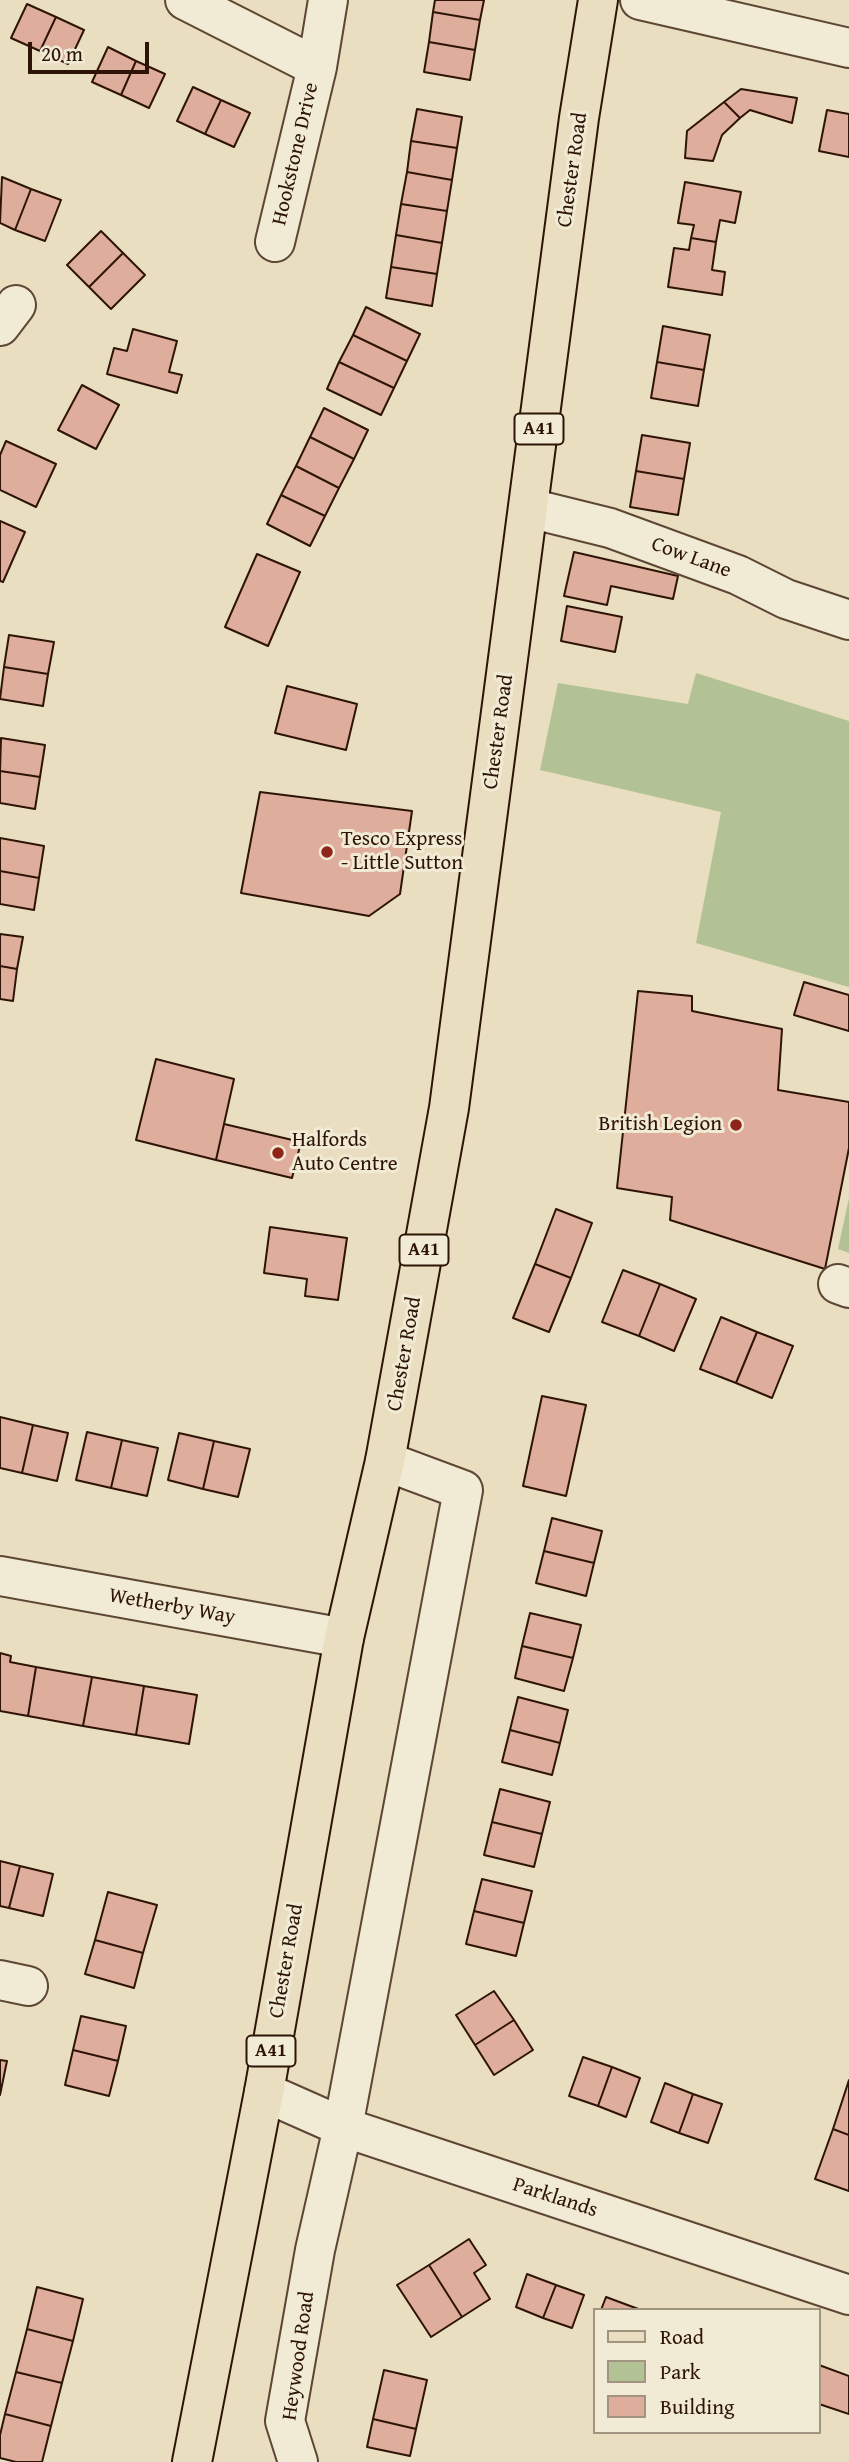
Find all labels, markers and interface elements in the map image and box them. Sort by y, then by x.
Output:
scale bar [32,28,152,72]
text: 20 m [41,38,83,69]
street label: Hookstone Drive [267,80,325,228]
street label: Chester Road [552,111,594,229]
road number: A41 [514,414,564,444]
street label: Cow Lane [648,532,734,584]
street label: Chester Road [478,673,520,791]
place label: Tesco Express - Little Sutton [341,827,463,877]
marker: Tesco Express - Little Sutton [319,844,335,860]
place label: British Legion [599,1112,722,1138]
marker: British Legion [728,1117,744,1133]
place label: Halfords Auto Centre [292,1128,398,1178]
marker: Halfords Auto Centre [270,1145,286,1161]
road number: A41 [400,1234,448,1266]
street label: Chester Road [383,1295,427,1413]
street label: Wetherby Way [107,1583,237,1631]
street label: Chester Road [265,1902,309,2020]
road number: A41 [246,2036,296,2066]
street label: Parklands [509,2172,601,2224]
street label: Heywood Road [277,2290,321,2422]
legend [594,2308,821,2434]
text: Road [660,2321,704,2352]
text: Park [660,2356,701,2387]
text: Building [660,2391,734,2422]

